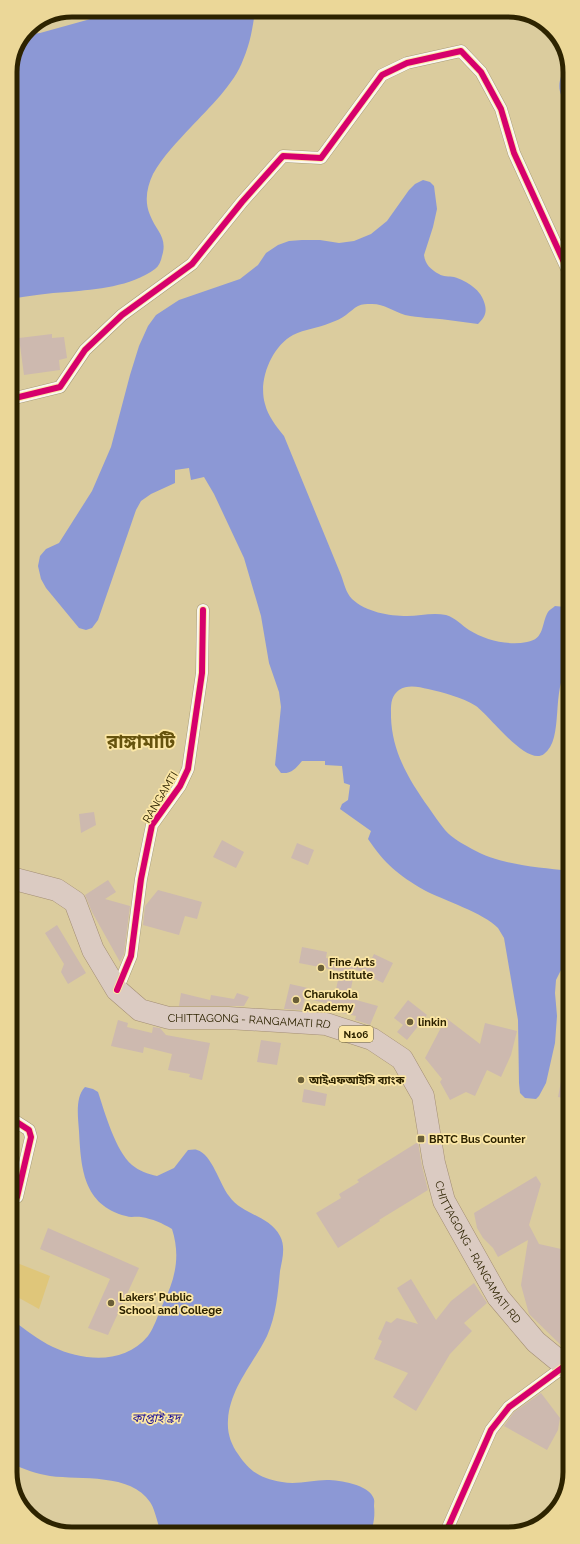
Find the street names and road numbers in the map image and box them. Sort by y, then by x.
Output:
street label: RANGAMTI [140,769,181,825]
street label: CHITTAGONG - RANGAMATI RD [168,1012,333,1032]
road number: N106 [339,1026,373,1042]
street label: CHITTAGONG - RANGAMATI RD [432,1180,524,1326]

